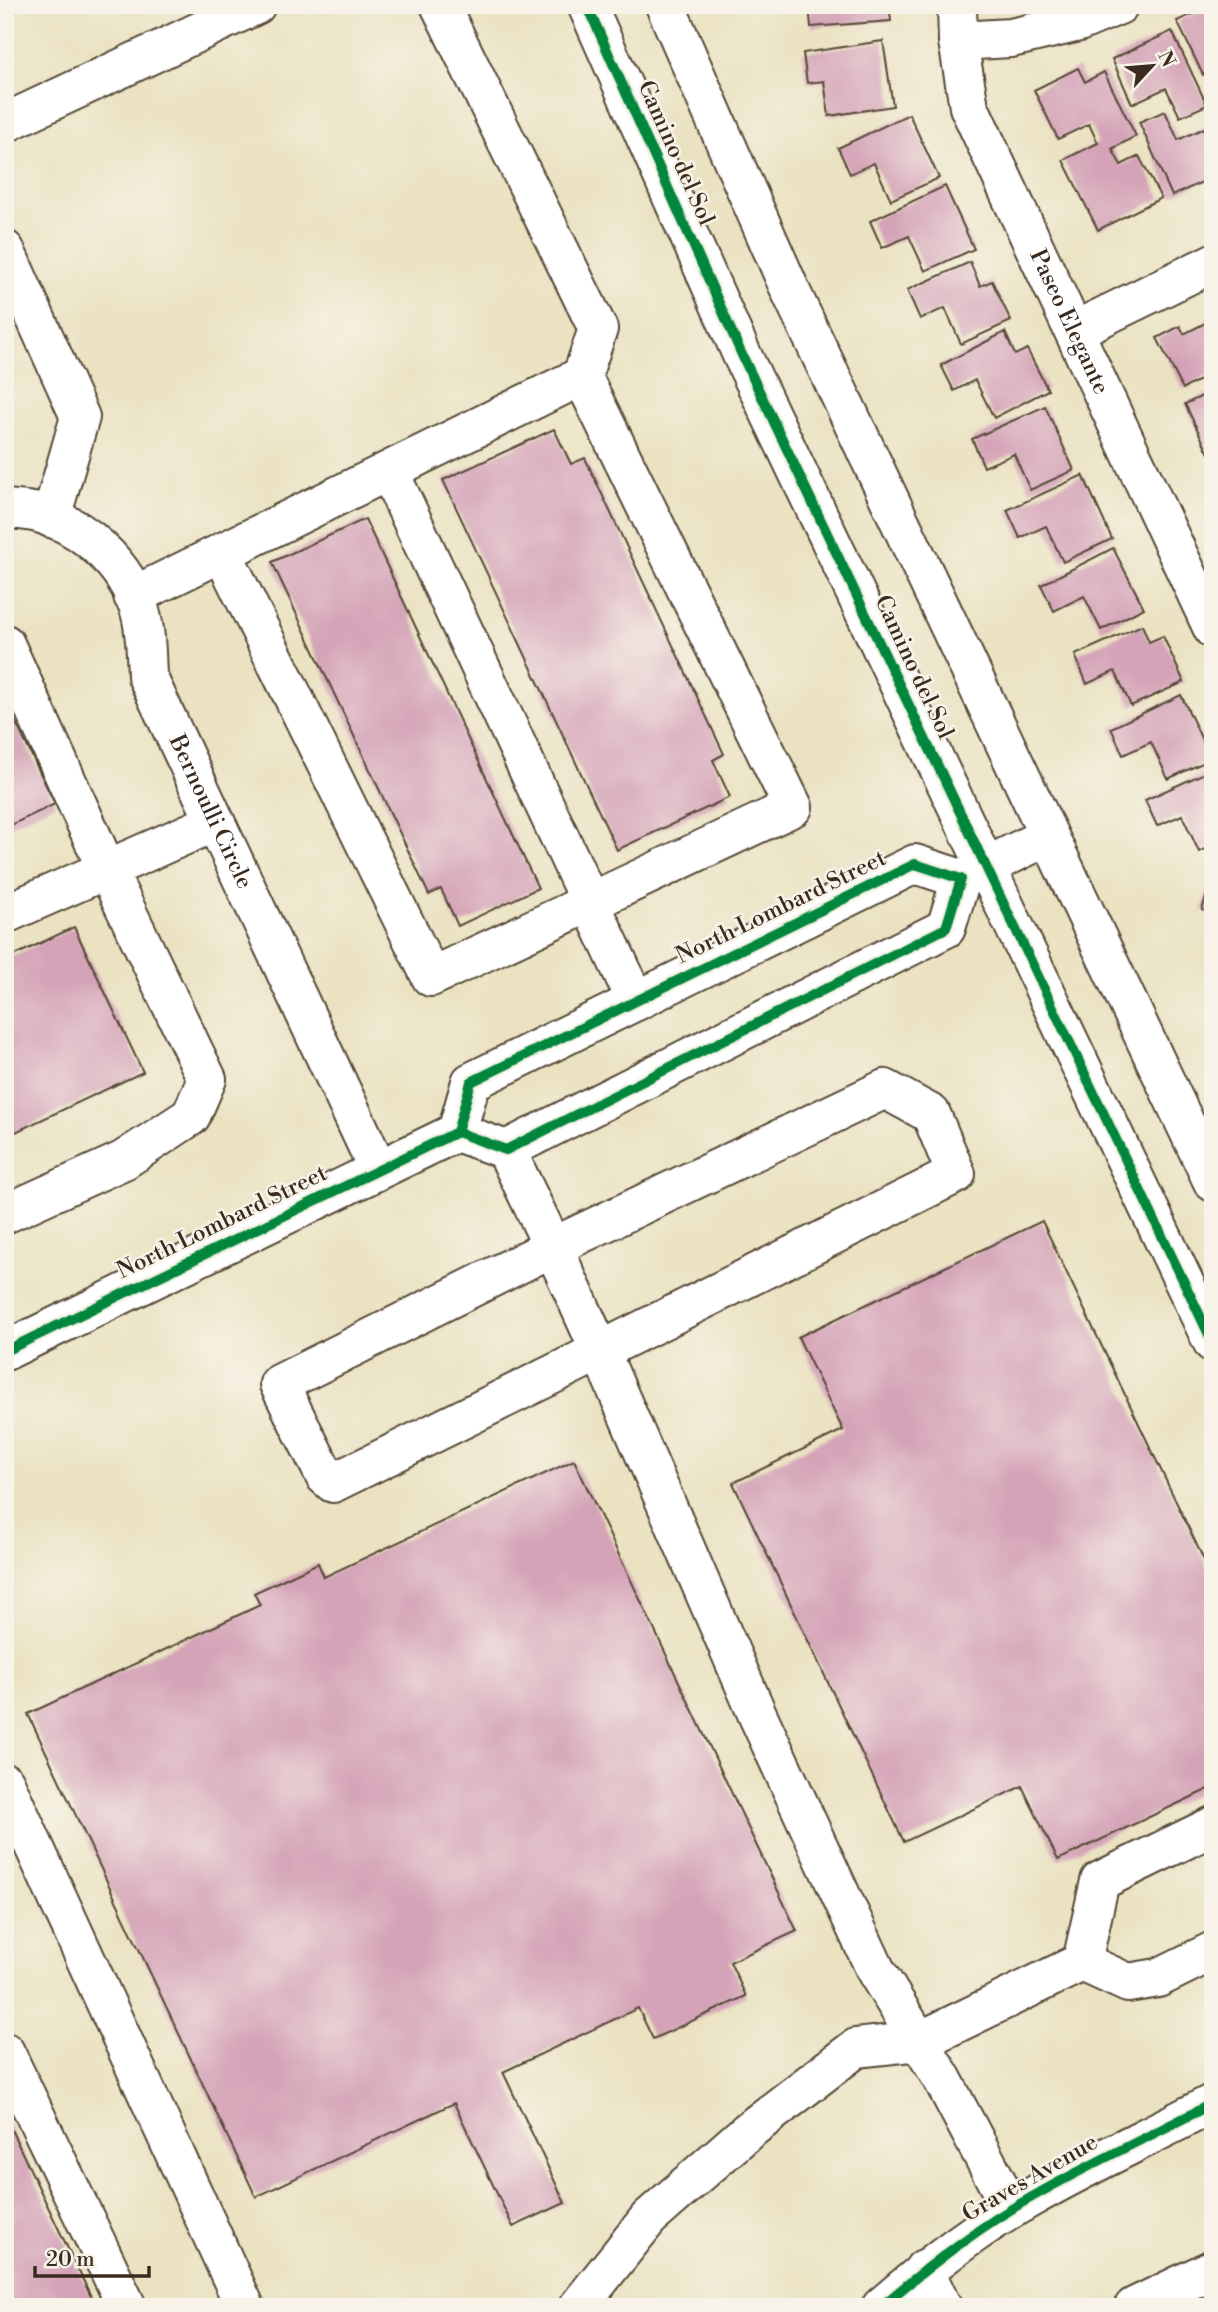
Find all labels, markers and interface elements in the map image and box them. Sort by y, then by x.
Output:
north arrow [1116,32,1186,102]
text: N [1152,47,1180,71]
street label: Camino del Sol [632,76,721,230]
street label: Paseo Elegante [1024,245,1115,399]
street label: Camino del Sol [868,591,960,744]
street label: Bernoulli Circle [162,729,259,893]
street label: North Lombard Street [671,844,891,970]
street label: North Lombard Street [112,1159,332,1285]
street label: Graves Avenue [957,2128,1103,2228]
scale bar [35,2235,149,2279]
text: 20 m [46,2247,95,2273]

